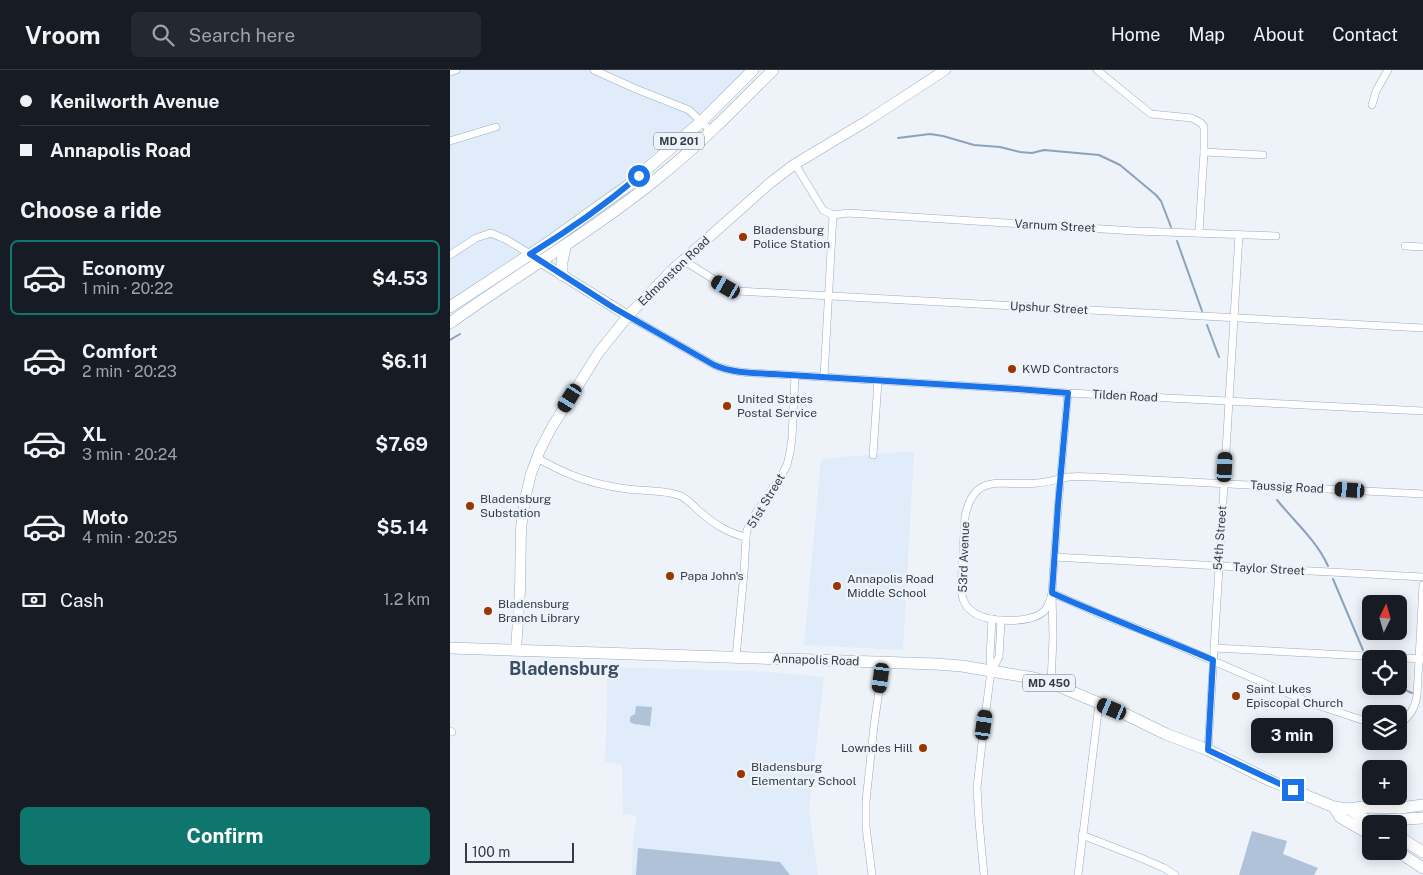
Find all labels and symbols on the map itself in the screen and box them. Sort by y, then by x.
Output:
road number: MD 201 [654,132,704,150]
route start [628,165,650,187]
street label: Varnum Street [1014,217,1096,235]
place label: Bladensburg Police Station [753,223,830,251]
marker: Bladensburg Police Station [737,231,749,243]
street label: Edmonston Road [635,233,713,309]
car [709,273,742,301]
street label: Upshur Street [1010,299,1089,317]
place label: KWD Contractors [1022,362,1119,376]
marker: KWD Contractors [1006,363,1018,375]
car [555,381,584,415]
street label: Tilden Road [1092,387,1158,405]
place label: United States Postal Service [737,392,817,420]
marker: United States Postal Service [721,400,733,412]
car [1216,452,1233,482]
street label: 51st Street [744,471,788,531]
street label: Taussig Road [1250,478,1324,496]
car [1334,481,1365,499]
place label: Bladensburg Substation [480,492,551,520]
marker: Bladensburg Substation [464,500,476,512]
street label: 54th Street [1211,505,1229,571]
street label: 53rd Avenue [956,521,972,593]
street label: Taylor Street [1233,560,1306,578]
place label: Papa John's [680,569,744,583]
marker: Papa John's [664,570,676,582]
place label: Annapolis Road Middle School [847,572,934,600]
marker: Annapolis Road Middle School [831,580,843,592]
north arrow [1362,595,1408,640]
place label: Bladensburg Branch Library [498,597,580,625]
marker: Bladensburg Branch Library [482,605,494,617]
street label: Annapolis Road [772,651,860,669]
district label: Bladensburg [509,658,619,679]
car [871,662,890,694]
road number: MD 450 [1023,674,1075,692]
place label: Saint Lukes Episcopal Church [1246,682,1343,710]
marker: Saint Lukes Episcopal Church [1230,690,1242,702]
car [1095,696,1128,722]
car [974,709,993,741]
callout: 3 min [1252,718,1334,752]
place label: Lowndes Hill [841,741,913,755]
marker: Lowndes Hill [917,742,929,754]
place label: Bladensburg Elementary School [751,760,857,788]
marker: Bladensburg Elementary School [735,768,747,780]
route end [1282,779,1304,801]
scale bar [465,840,574,863]

